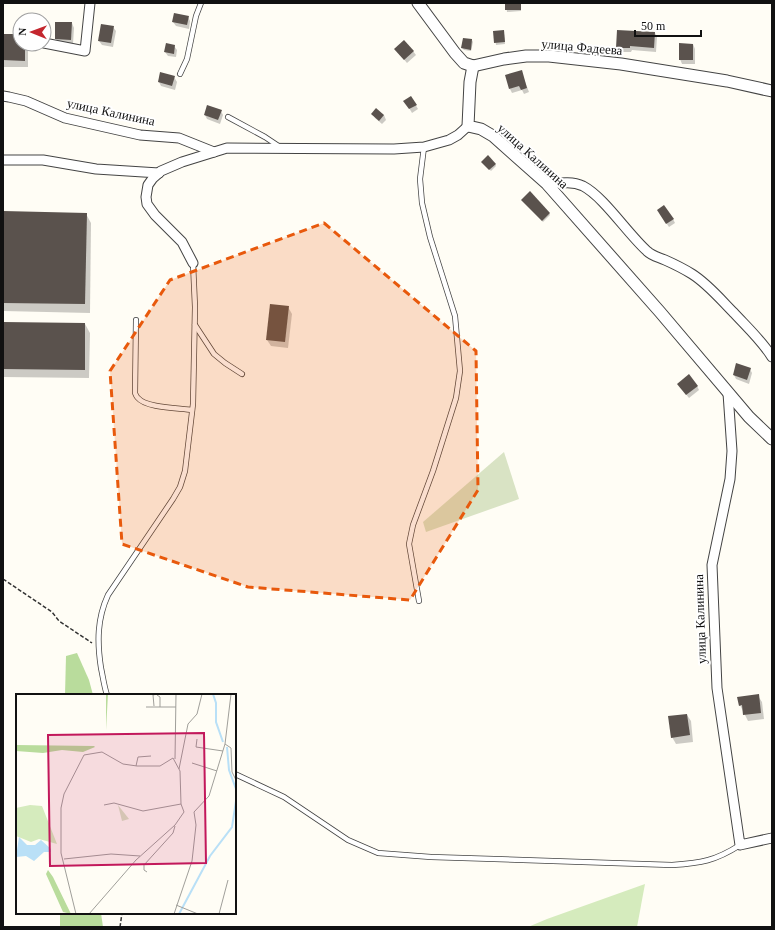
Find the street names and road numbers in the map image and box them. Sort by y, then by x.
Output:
street label: улица Фадеева [541,36,623,58]
street label: улица Калинина [66,95,157,129]
street label: улица Калинина [495,120,572,192]
street label: улица Калинина [691,574,709,664]

